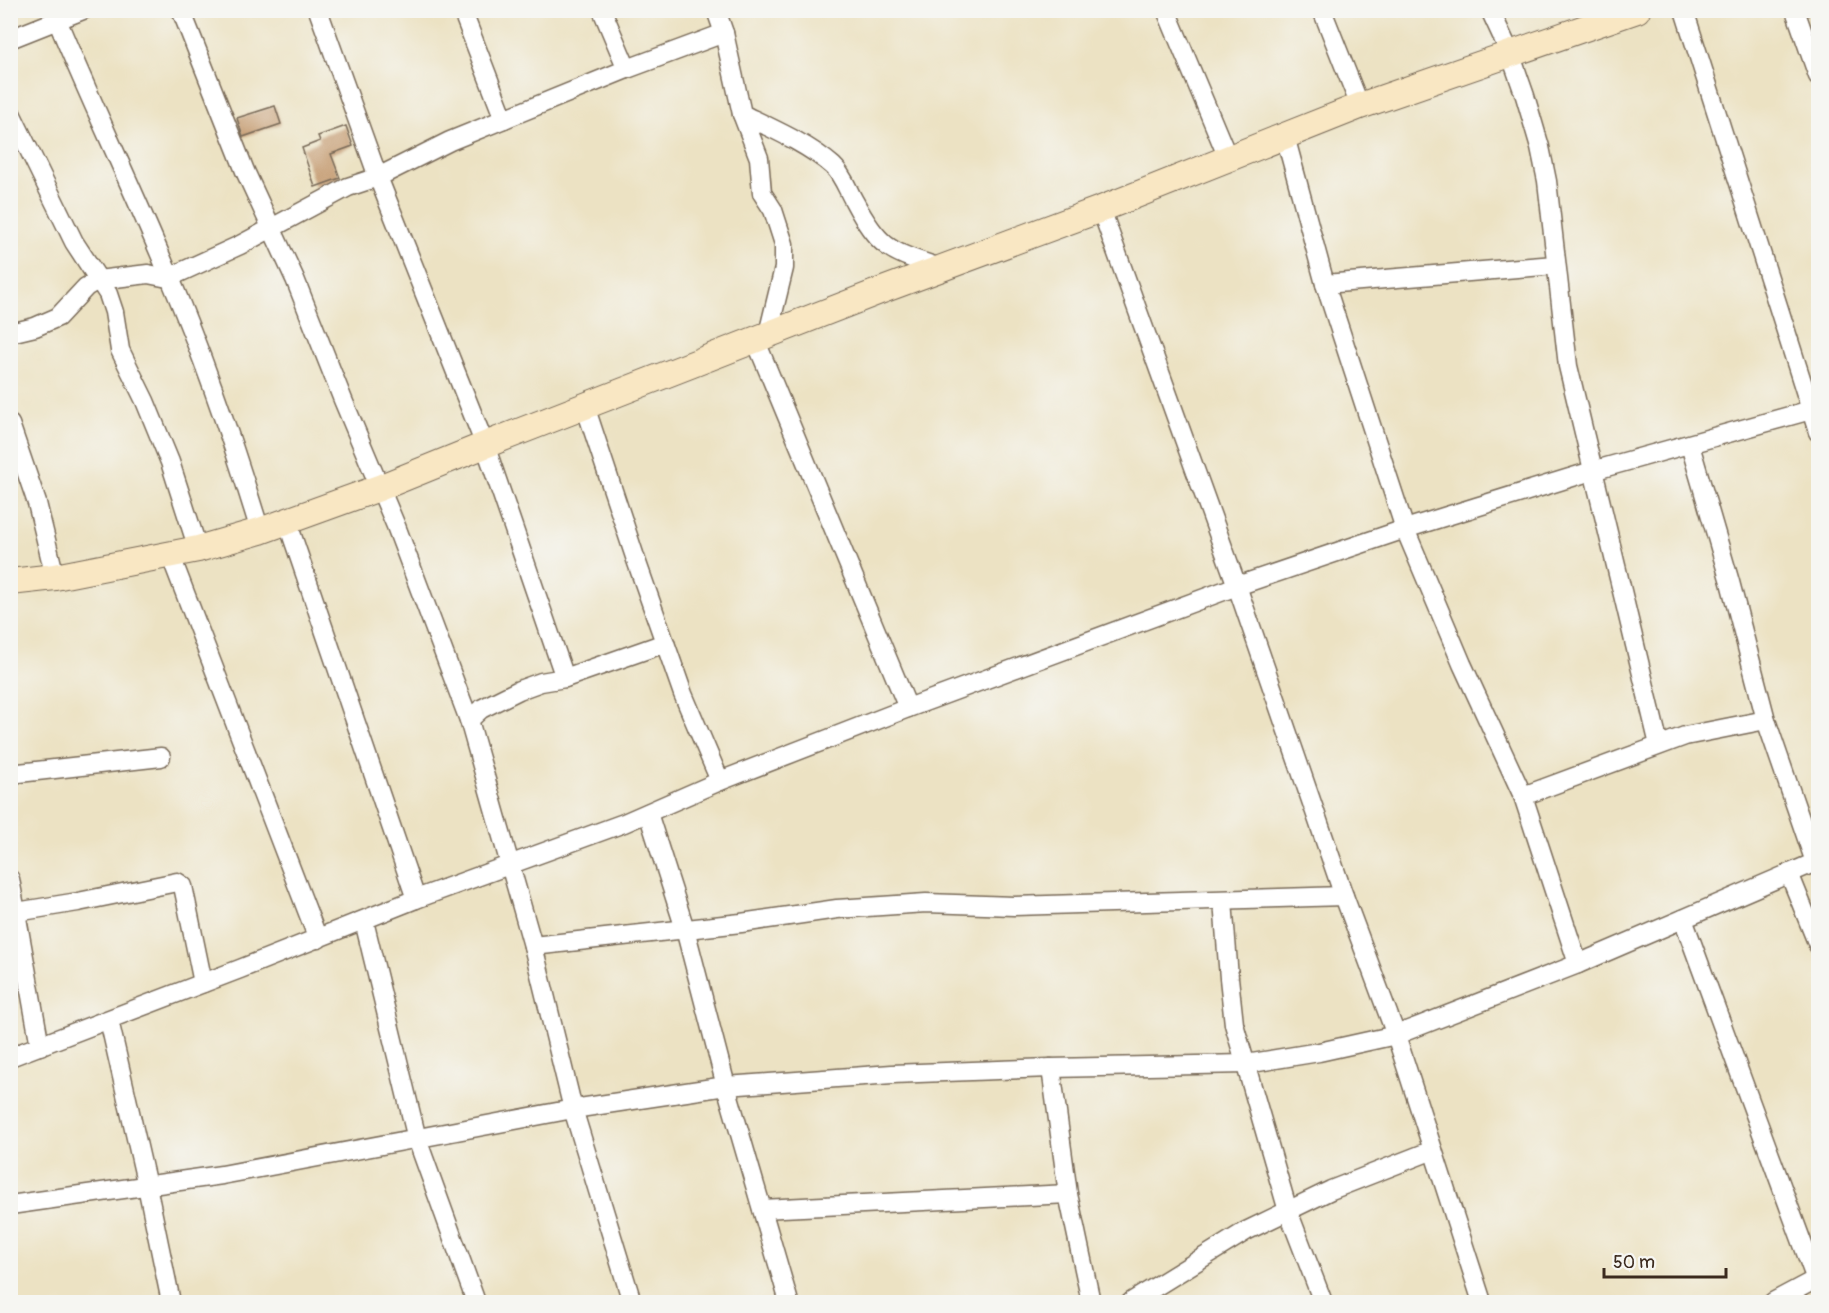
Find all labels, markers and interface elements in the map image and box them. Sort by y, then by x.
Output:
scale bar [1604,1241,1726,1279]
text: 50 m [1613,1251,1655,1274]

